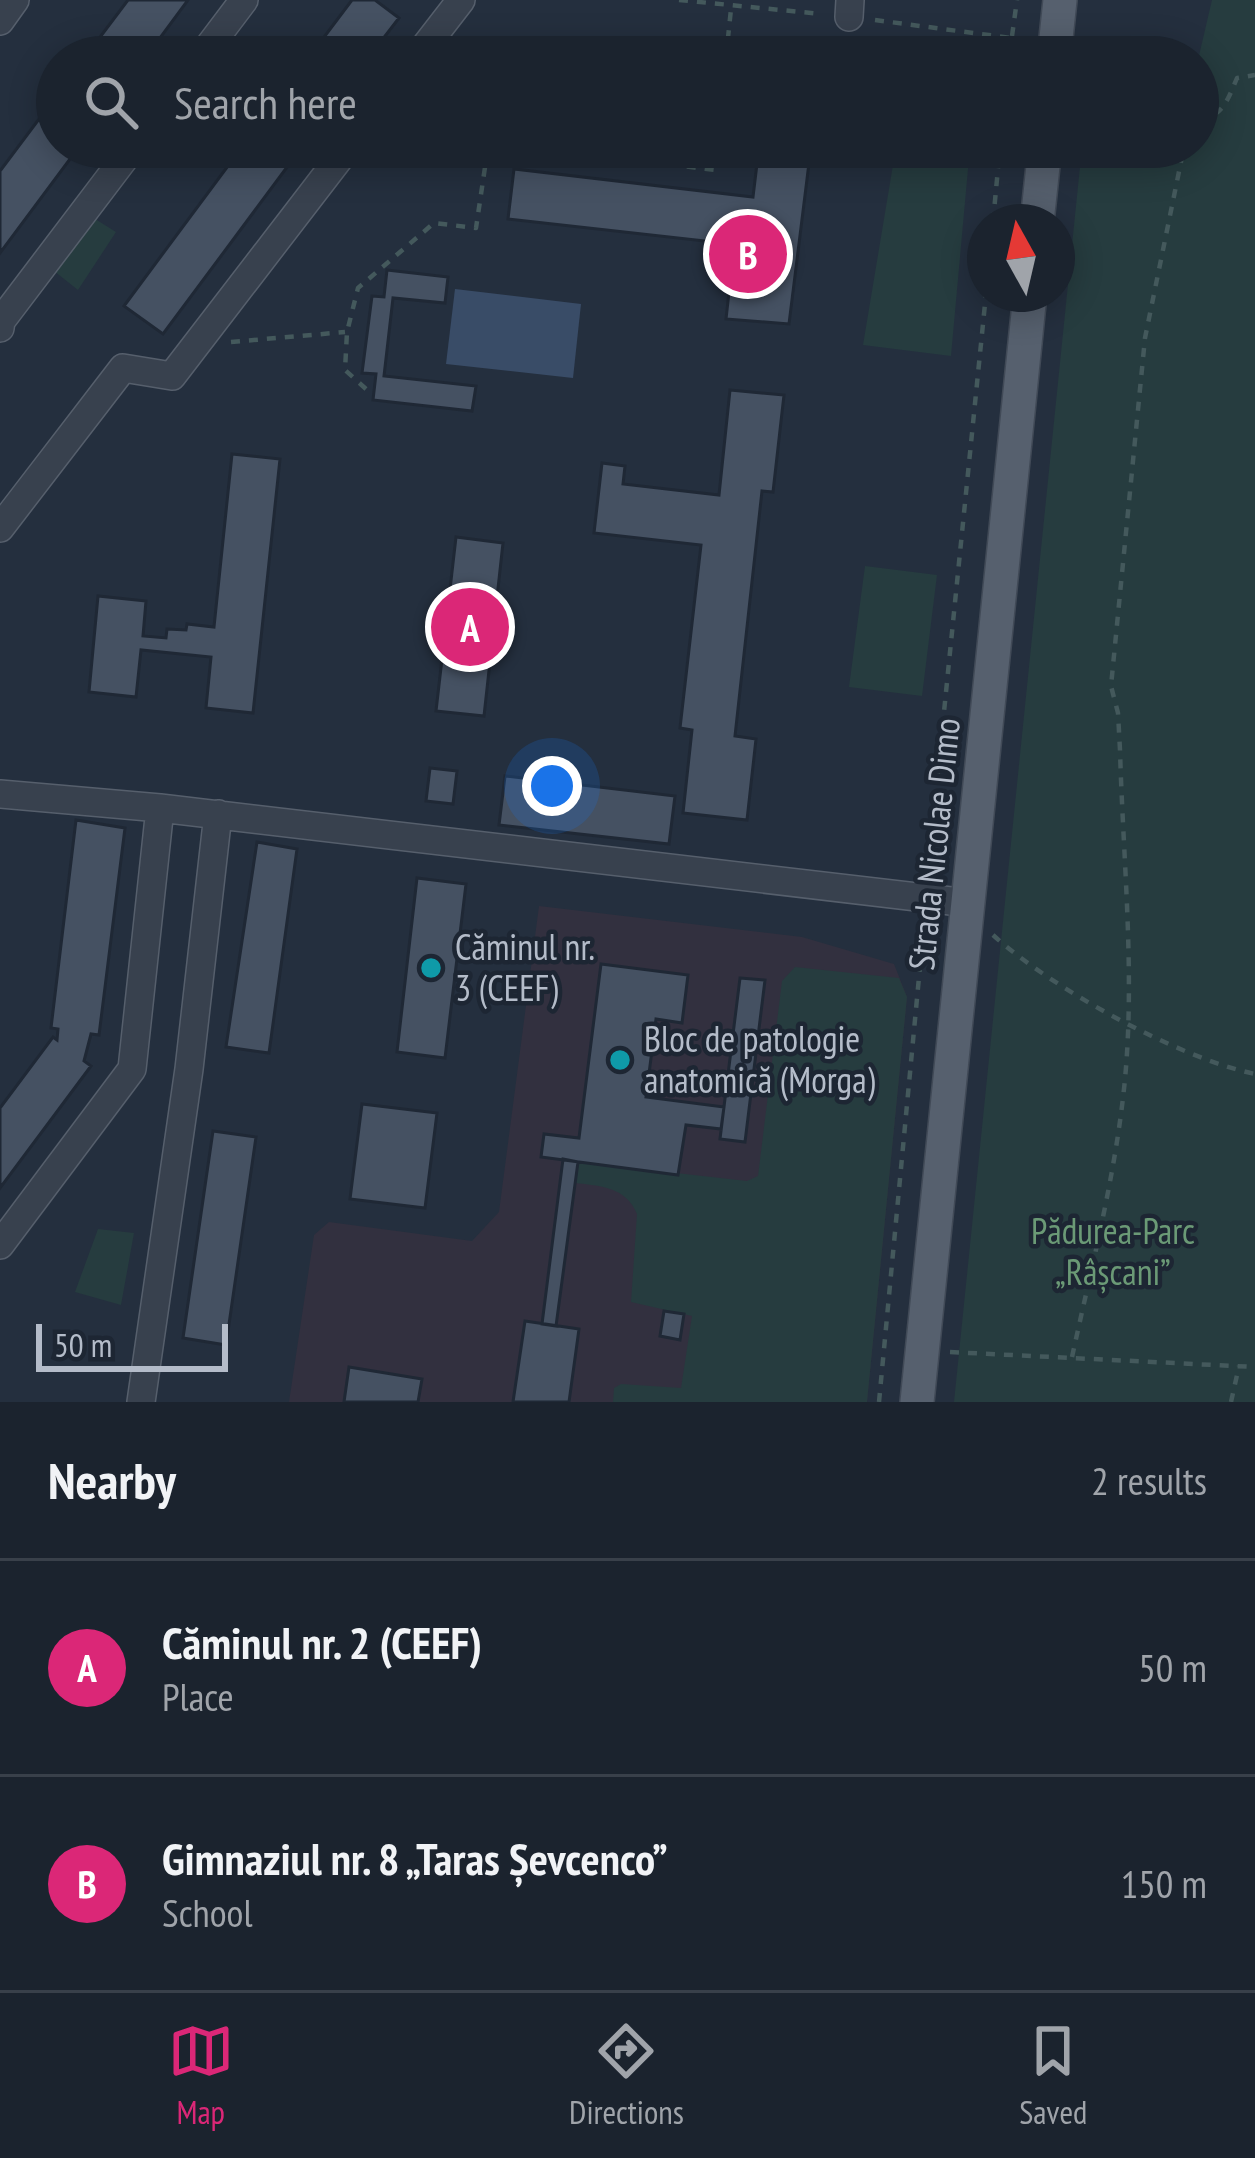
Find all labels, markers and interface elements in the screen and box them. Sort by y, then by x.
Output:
search box [36,36,1219,168]
icon: search [78,69,144,135]
text: Search here [174,73,357,131]
north arrow [967,204,1075,312]
pin: B [709,209,787,299]
pin: A [431,582,509,672]
street label: Strada Nicolae Dimo [897,716,970,972]
your location [522,756,582,816]
place label: Căminul nr. 3 (CEEF) [455,923,595,1011]
marker: Căminul nr. 3 (CEEF) [418,955,444,981]
place label: Bloc de patologie anatomică (Morga) [644,1015,876,1103]
marker: Bloc de patologie anatomică (Morga) [607,1047,633,1073]
park label: Pădurea-Parc „Râșcani” [1031,1207,1195,1295]
scale bar [36,1318,228,1371]
text: 50 m [54,1323,112,1366]
text: Nearby [48,1447,176,1513]
text: 2 results [1091,1455,1207,1506]
text: Căminul nr. 2 (CEEF) [162,1613,482,1671]
text: A [77,1642,97,1693]
text: 50 m [1138,1642,1207,1693]
text: Place [162,1671,234,1722]
text: Gimnaziul nr. 8 „Taras Șevcenco” [162,1829,668,1887]
text: B [77,1858,97,1909]
text: 150 m [1121,1858,1207,1909]
text: School [162,1887,253,1938]
tab: Map [168,2018,234,2133]
tab: Directions [569,2018,684,2133]
tab: Saved [1019,2018,1087,2133]

